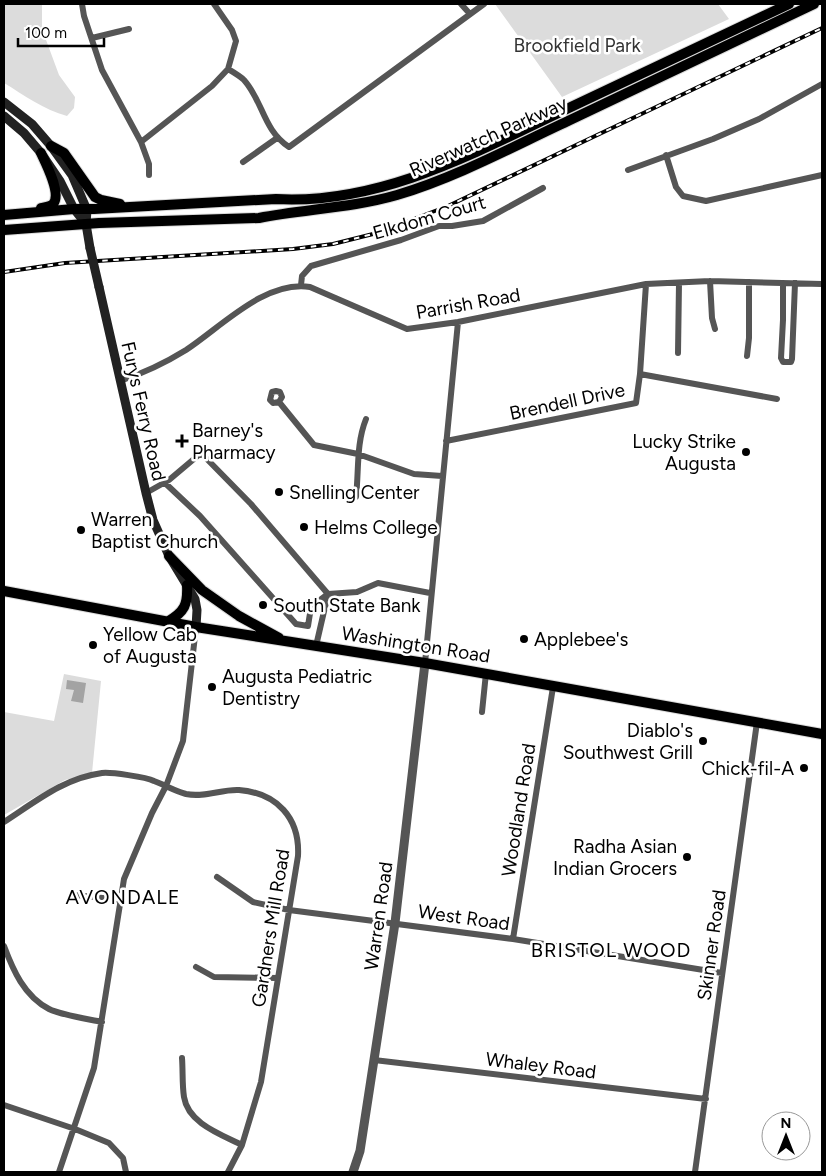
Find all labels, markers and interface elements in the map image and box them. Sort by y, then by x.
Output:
scale bar [18,15,104,47]
text: 100 m [25,24,67,42]
park label: Brookfield Park [513,34,641,57]
street label: Riverwatch Parkway [406,91,571,182]
street label: Elkdom Court [370,190,488,245]
street label: Parrish Road [414,283,522,324]
street label: Furys Ferry Road [116,339,171,483]
street label: Brendell Drive [507,378,627,425]
place label: Barney's Pharmacy [192,419,276,464]
place label: Lucky Strike Augusta [632,430,736,475]
marker: Barney's Pharmacy [176,435,188,447]
marker: Lucky Strike Augusta [740,446,752,458]
place label: Snelling Center [289,481,420,504]
marker: Snelling Center [273,486,285,498]
place label: Warren Baptist Church [91,508,218,553]
place label: Helms College [314,516,438,539]
marker: Helms College [298,521,310,533]
marker: Warren Baptist Church [75,524,87,536]
place label: South State Bank [273,594,421,617]
marker: South State Bank [257,599,269,611]
street label: Washington Road [340,621,492,668]
place label: Yellow Cab of Augusta [103,623,197,668]
place label: Applebee's [534,628,629,651]
marker: Applebee's [518,633,530,645]
marker: Yellow Cab of Augusta [87,639,99,651]
place label: Augusta Pediatric Dentistry [222,665,372,710]
marker: Augusta Pediatric Dentistry [206,681,218,693]
place label: Diablo's Southwest Grill [563,719,693,764]
marker: Diablo's Southwest Grill [697,735,709,747]
street label: Woodland Road [497,742,540,878]
place label: Chick-fil-A [701,757,794,780]
marker: Chick-fil-A [798,762,810,774]
place label: Radha Asian Indian Grocers [553,835,677,880]
street label: Gardners Mill Road [247,847,294,1009]
marker: Radha Asian Indian Grocers [681,851,693,863]
street label: Warren Road [359,860,397,972]
district label: AVONDALE [65,885,181,909]
street label: Skinner Road [692,888,731,1002]
street label: West Road [417,900,511,935]
district label: BRISTOL WOOD [531,938,691,962]
street label: Whaley Road [484,1047,598,1084]
north arrow [761,1111,811,1161]
text: N [781,1115,791,1132]

